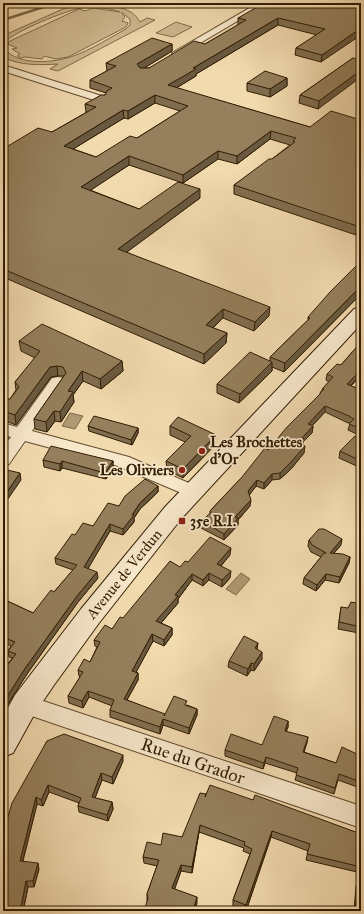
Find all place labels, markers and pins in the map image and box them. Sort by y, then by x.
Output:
place label: Les Brochettes d'Or [210,433,303,468]
marker: Les Brochettes d'Or [197,446,207,456]
place label: Les Oliviers [100,461,175,479]
marker: Les Oliviers [177,465,187,475]
place label: 35e R.I. [190,512,236,531]
marker: 35e R.I. [177,516,187,526]

